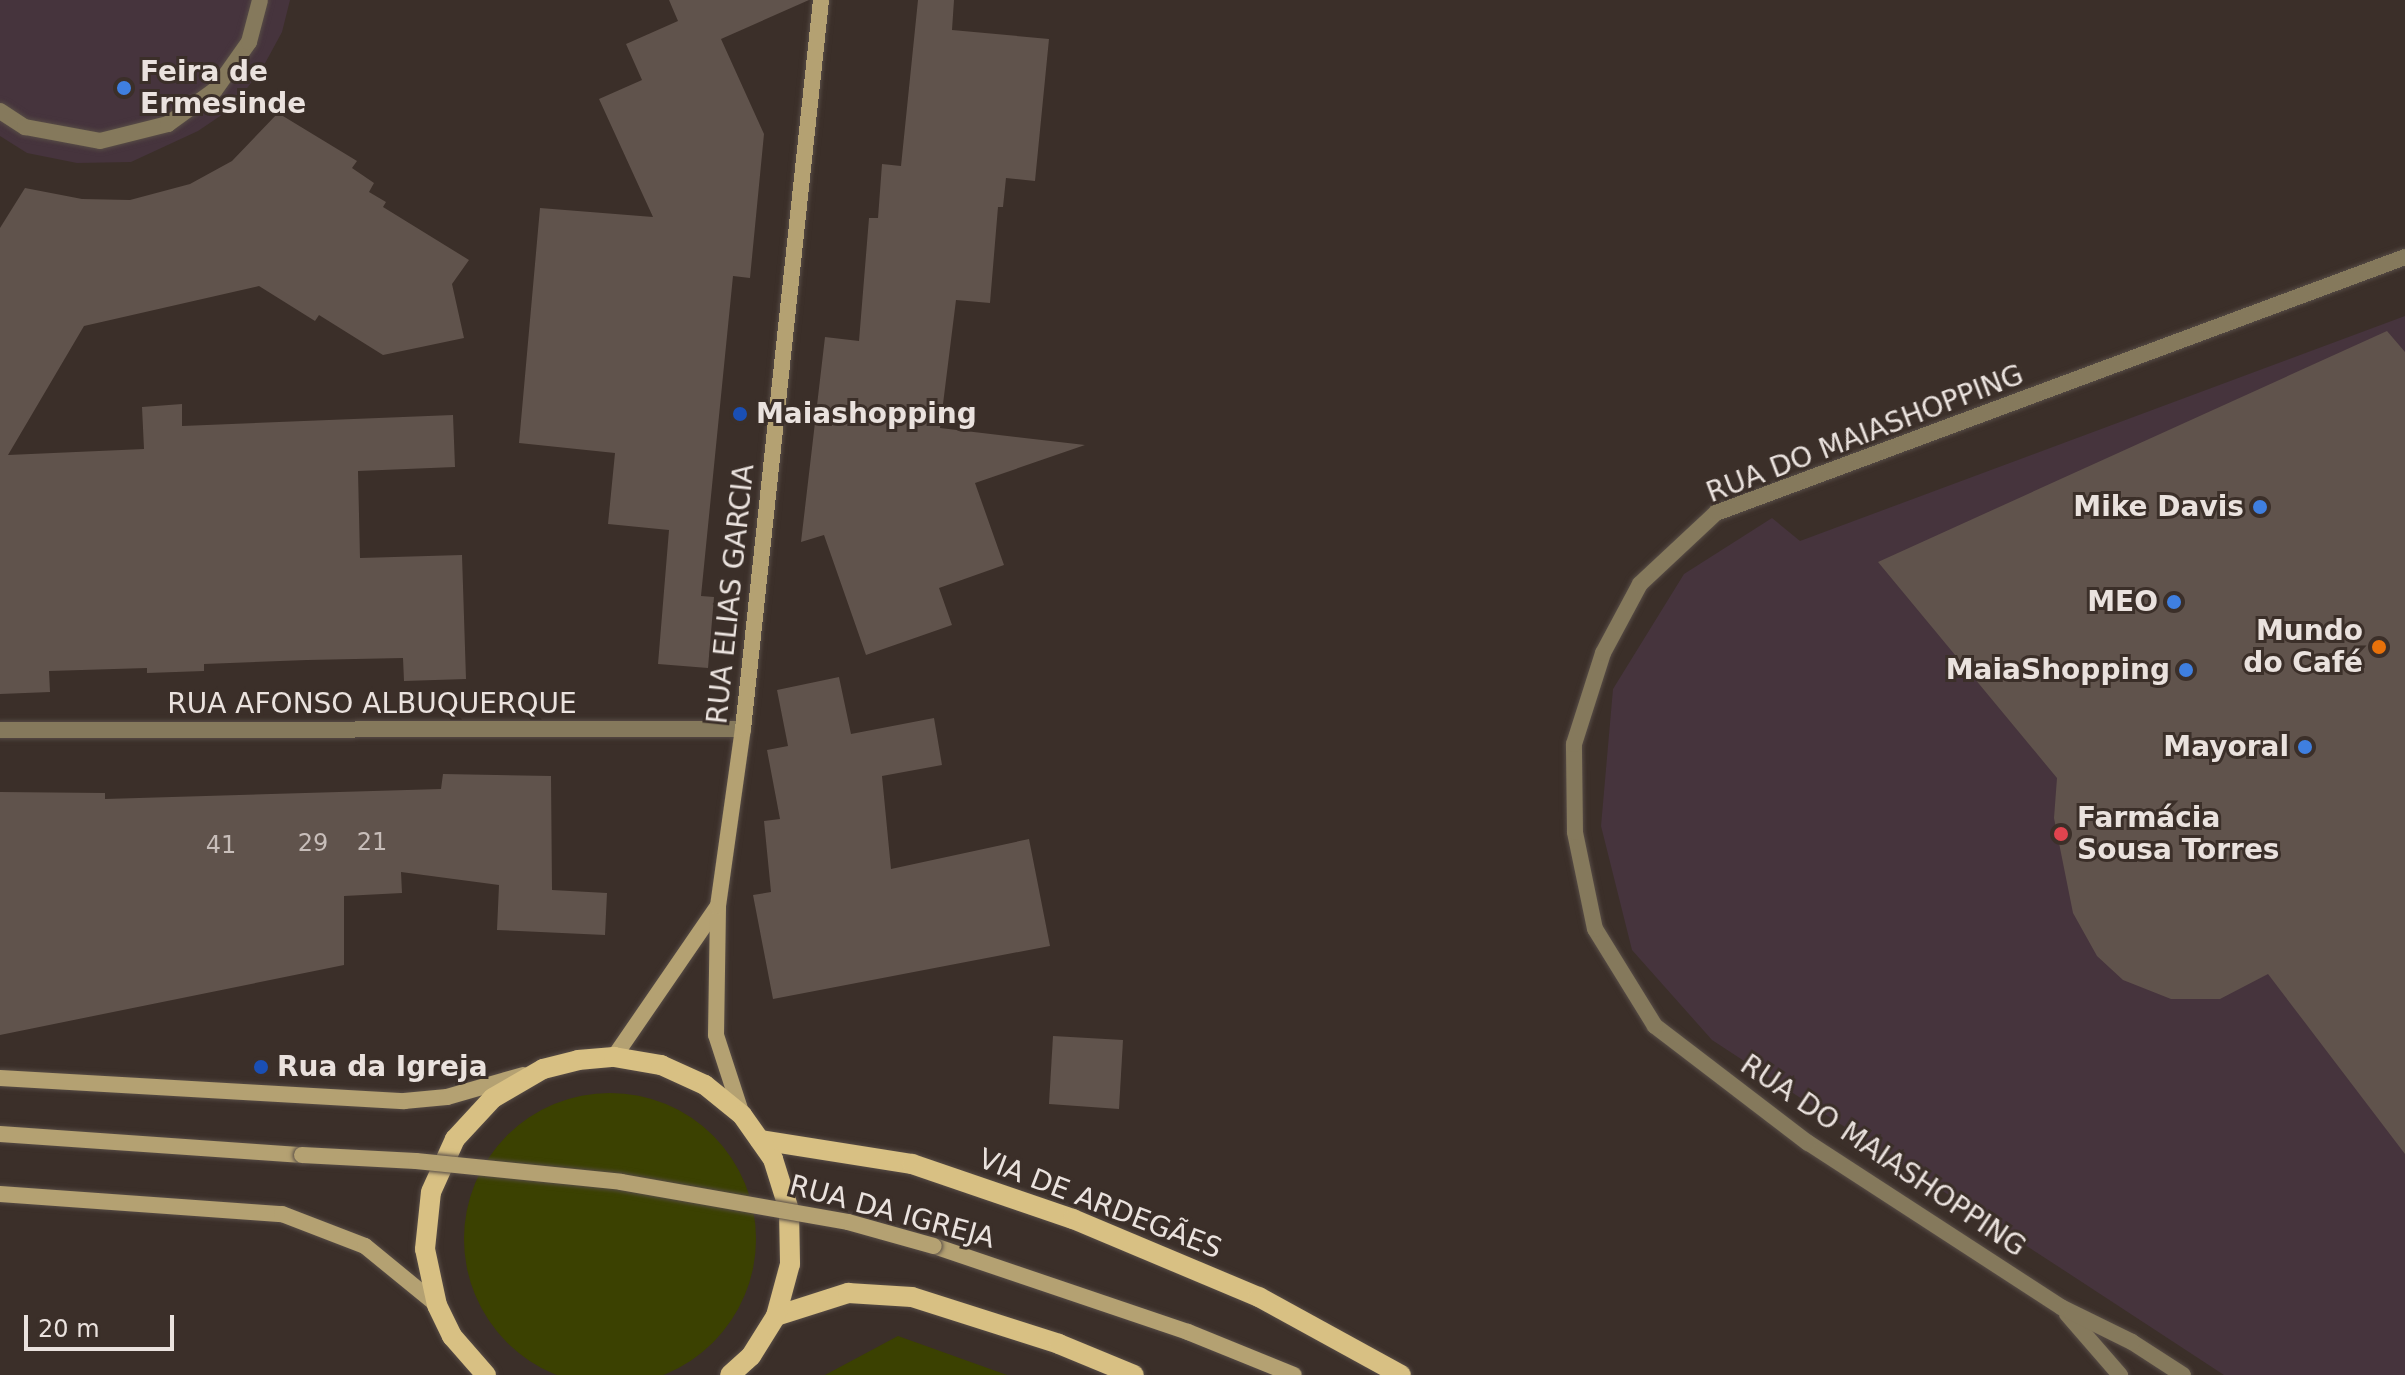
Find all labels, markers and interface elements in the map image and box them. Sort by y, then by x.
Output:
place label: Feira de Ermesinde [140,55,306,121]
marker: Feira de Ermesinde [115,79,133,97]
street label: RUA DO MAIASHOPPING [1702,358,2028,510]
place label: Maiashopping [756,397,977,431]
marker: Maiashopping [731,405,749,423]
street label: RUA ELIAS GARCIA [701,462,761,726]
place label: Mike Davis [2073,490,2244,524]
marker: Mike Davis [2251,498,2269,516]
place label: MEO [2087,585,2158,619]
marker: MEO [2165,593,2183,611]
place label: Mundo do Café [2243,614,2363,680]
marker: Mundo do Café [2370,638,2388,656]
place label: MaiaShopping [1946,653,2170,687]
marker: MaiaShopping [2177,661,2195,679]
street label: RUA AFONSO ALBUQUERQUE [167,687,577,721]
place label: Mayoral [2163,730,2289,764]
marker: Mayoral [2296,738,2314,756]
place label: Farmácia Sousa Torres [2077,801,2280,867]
marker: Farmácia Sousa Torres [2052,825,2070,843]
house number: 21 [357,829,387,857]
house number: 29 [298,830,328,858]
house number: 41 [206,832,236,860]
street label: RUA DO MAIASHOPPING [1734,1048,2032,1264]
place label: Rua da Igreja [277,1050,488,1084]
marker: Rua da Igreja [252,1058,270,1076]
street label: VIA DE ARDEGÃES [974,1142,1226,1266]
street label: RUA DA IGREJA [786,1168,998,1256]
scale bar [28,1299,178,1349]
text: 20 m [38,1315,100,1343]

